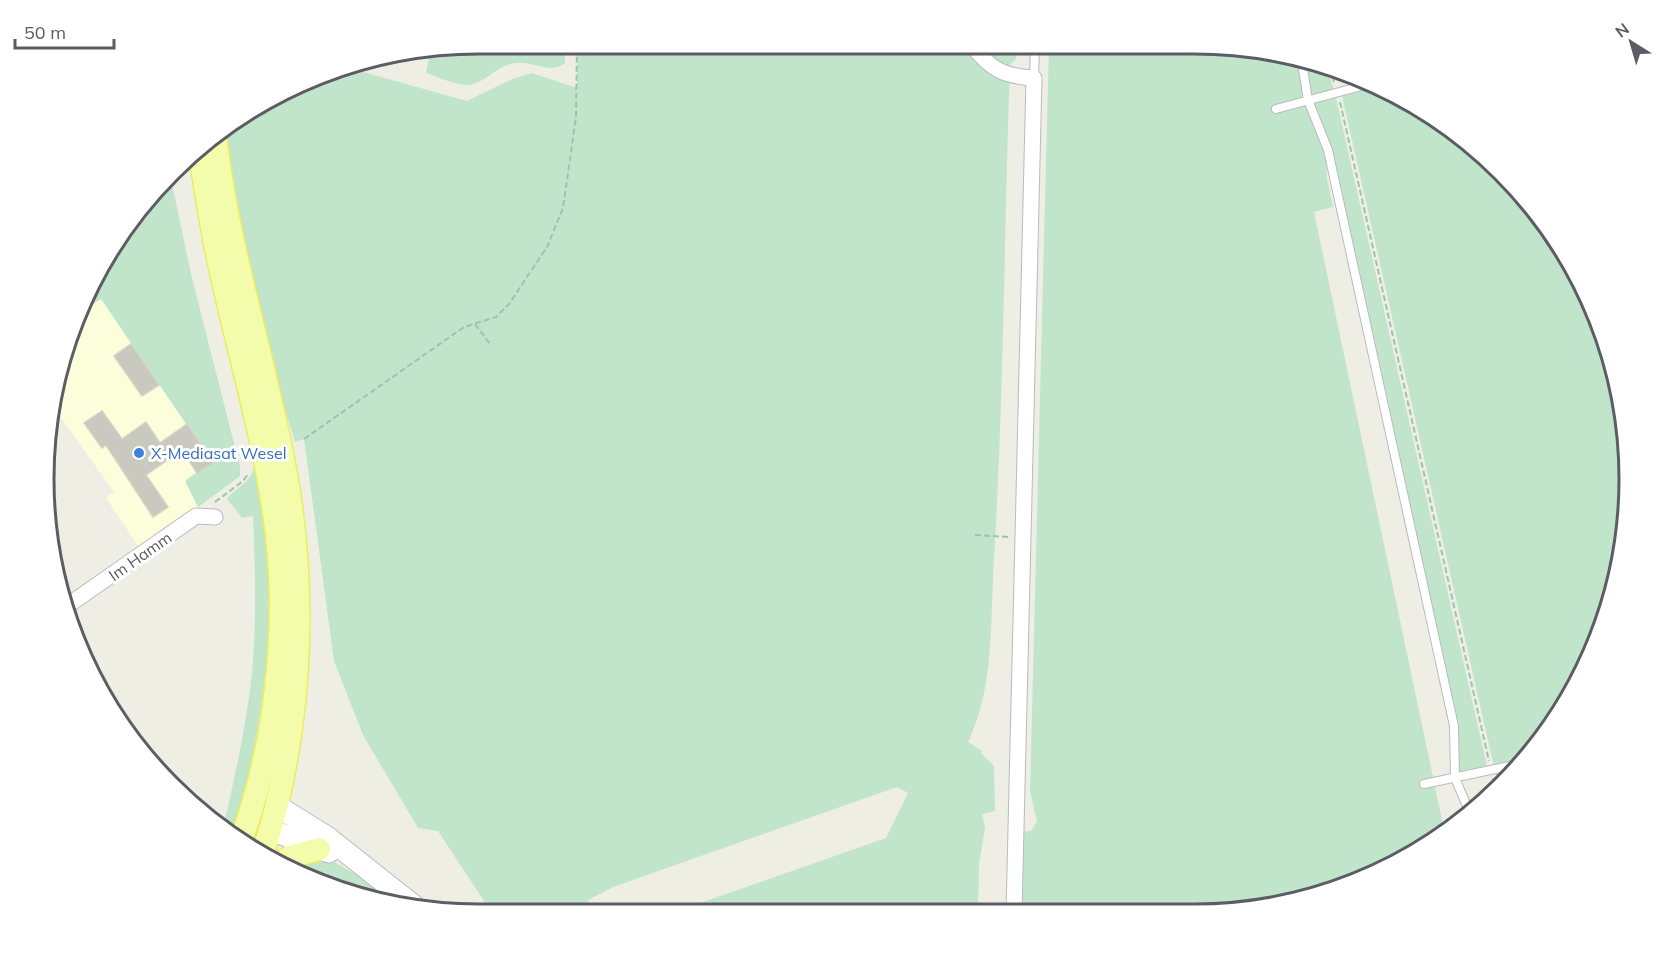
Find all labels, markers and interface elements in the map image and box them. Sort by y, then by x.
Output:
scale bar [15,12,114,50]
north arrow [1601,12,1661,72]
text: N [1611,18,1633,42]
text: 50 m [24,21,66,44]
place label: X-Mediasat Wesel [151,443,287,463]
marker: X-Mediasat Wesel [132,446,146,460]
street label: Im Hamm [105,527,175,585]

